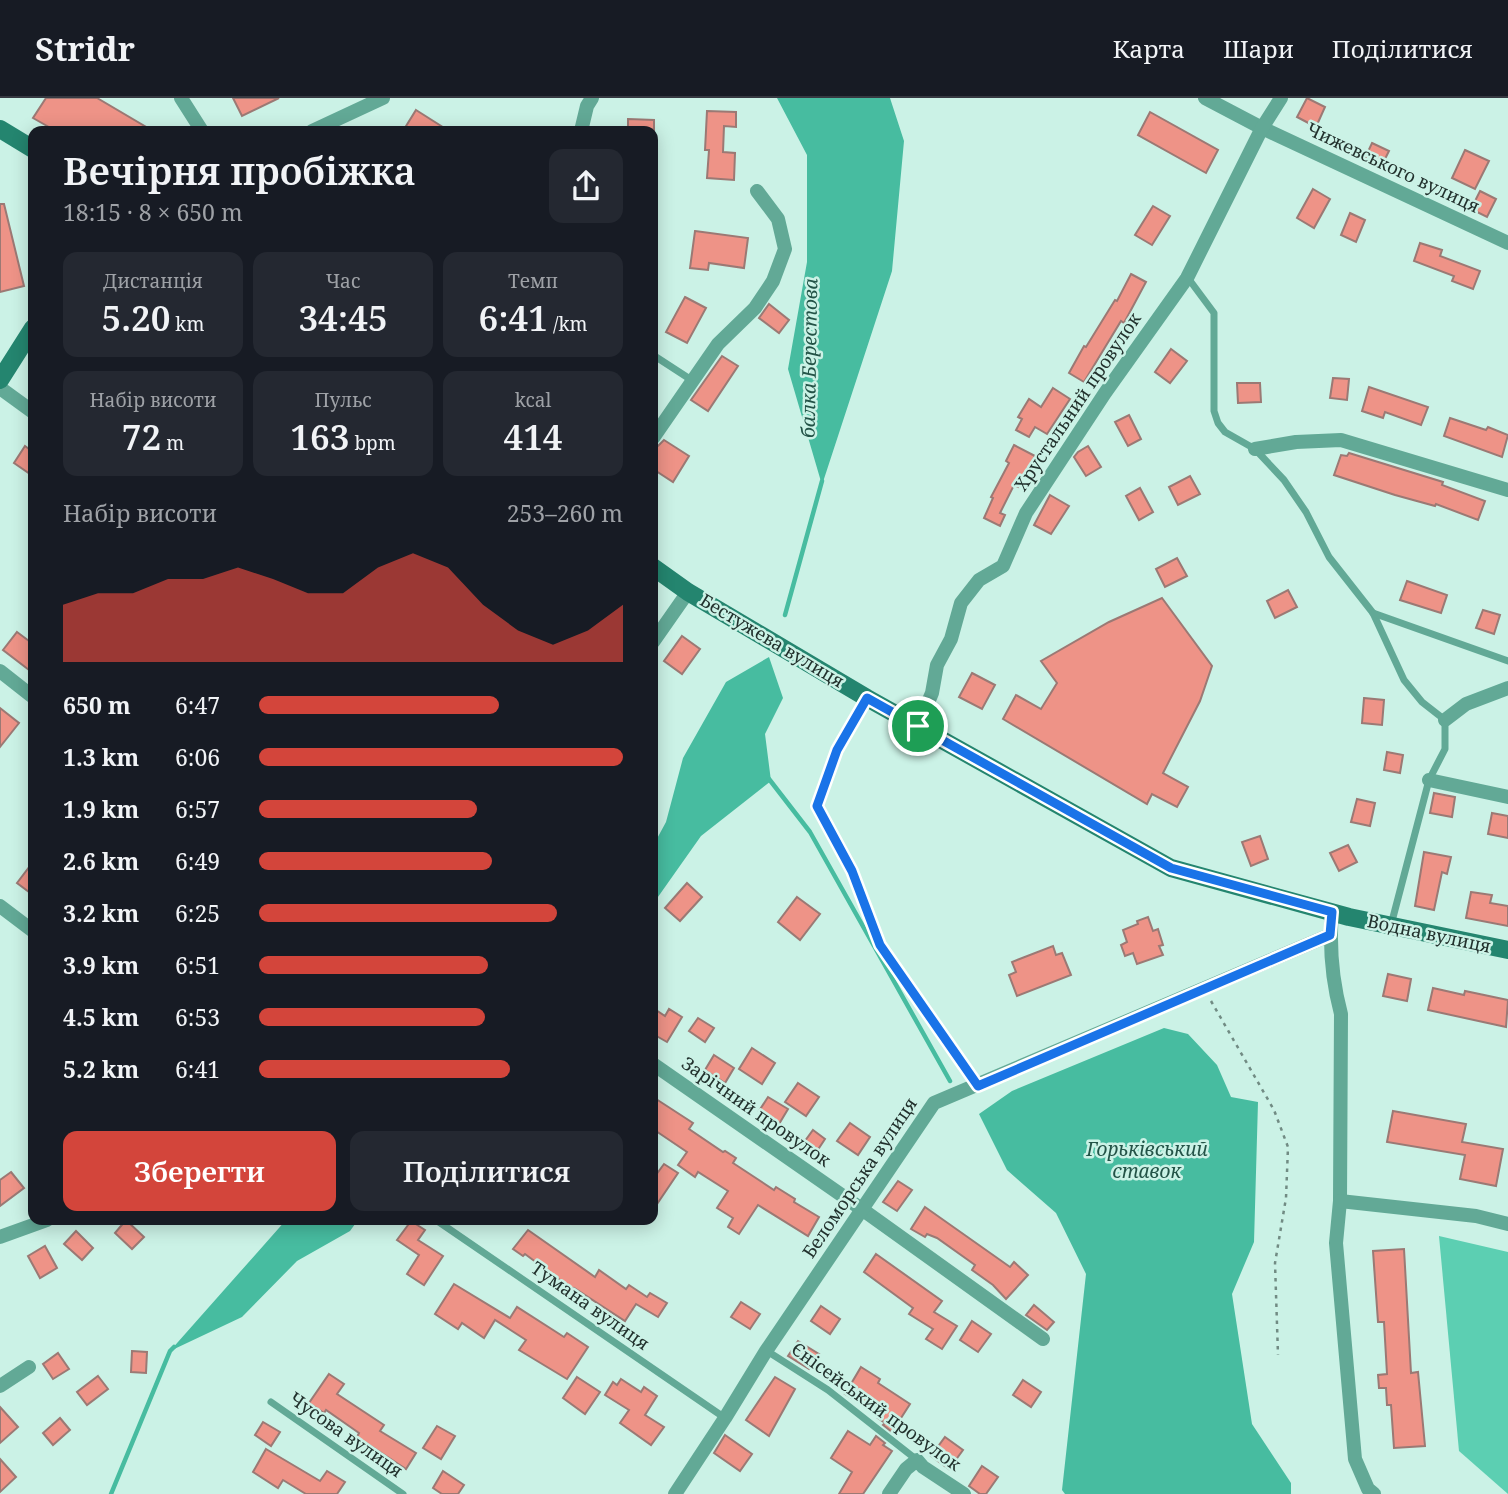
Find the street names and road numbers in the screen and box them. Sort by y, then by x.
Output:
street label: Чижевського вулиця [1303,116,1484,218]
street label: Хрустальний провулок [1008,307,1146,495]
street label: Бестужева вулиця [696,588,849,693]
street label: Водна вулиця [1365,908,1493,958]
street label: Зарічний провулок [677,1051,836,1172]
street label: Беломорська вулиця [796,1092,922,1262]
street label: Тумана вулиця [527,1255,654,1355]
street label: Єнісейський провулок [787,1336,966,1476]
street label: Чусова вулиця [285,1386,408,1482]

